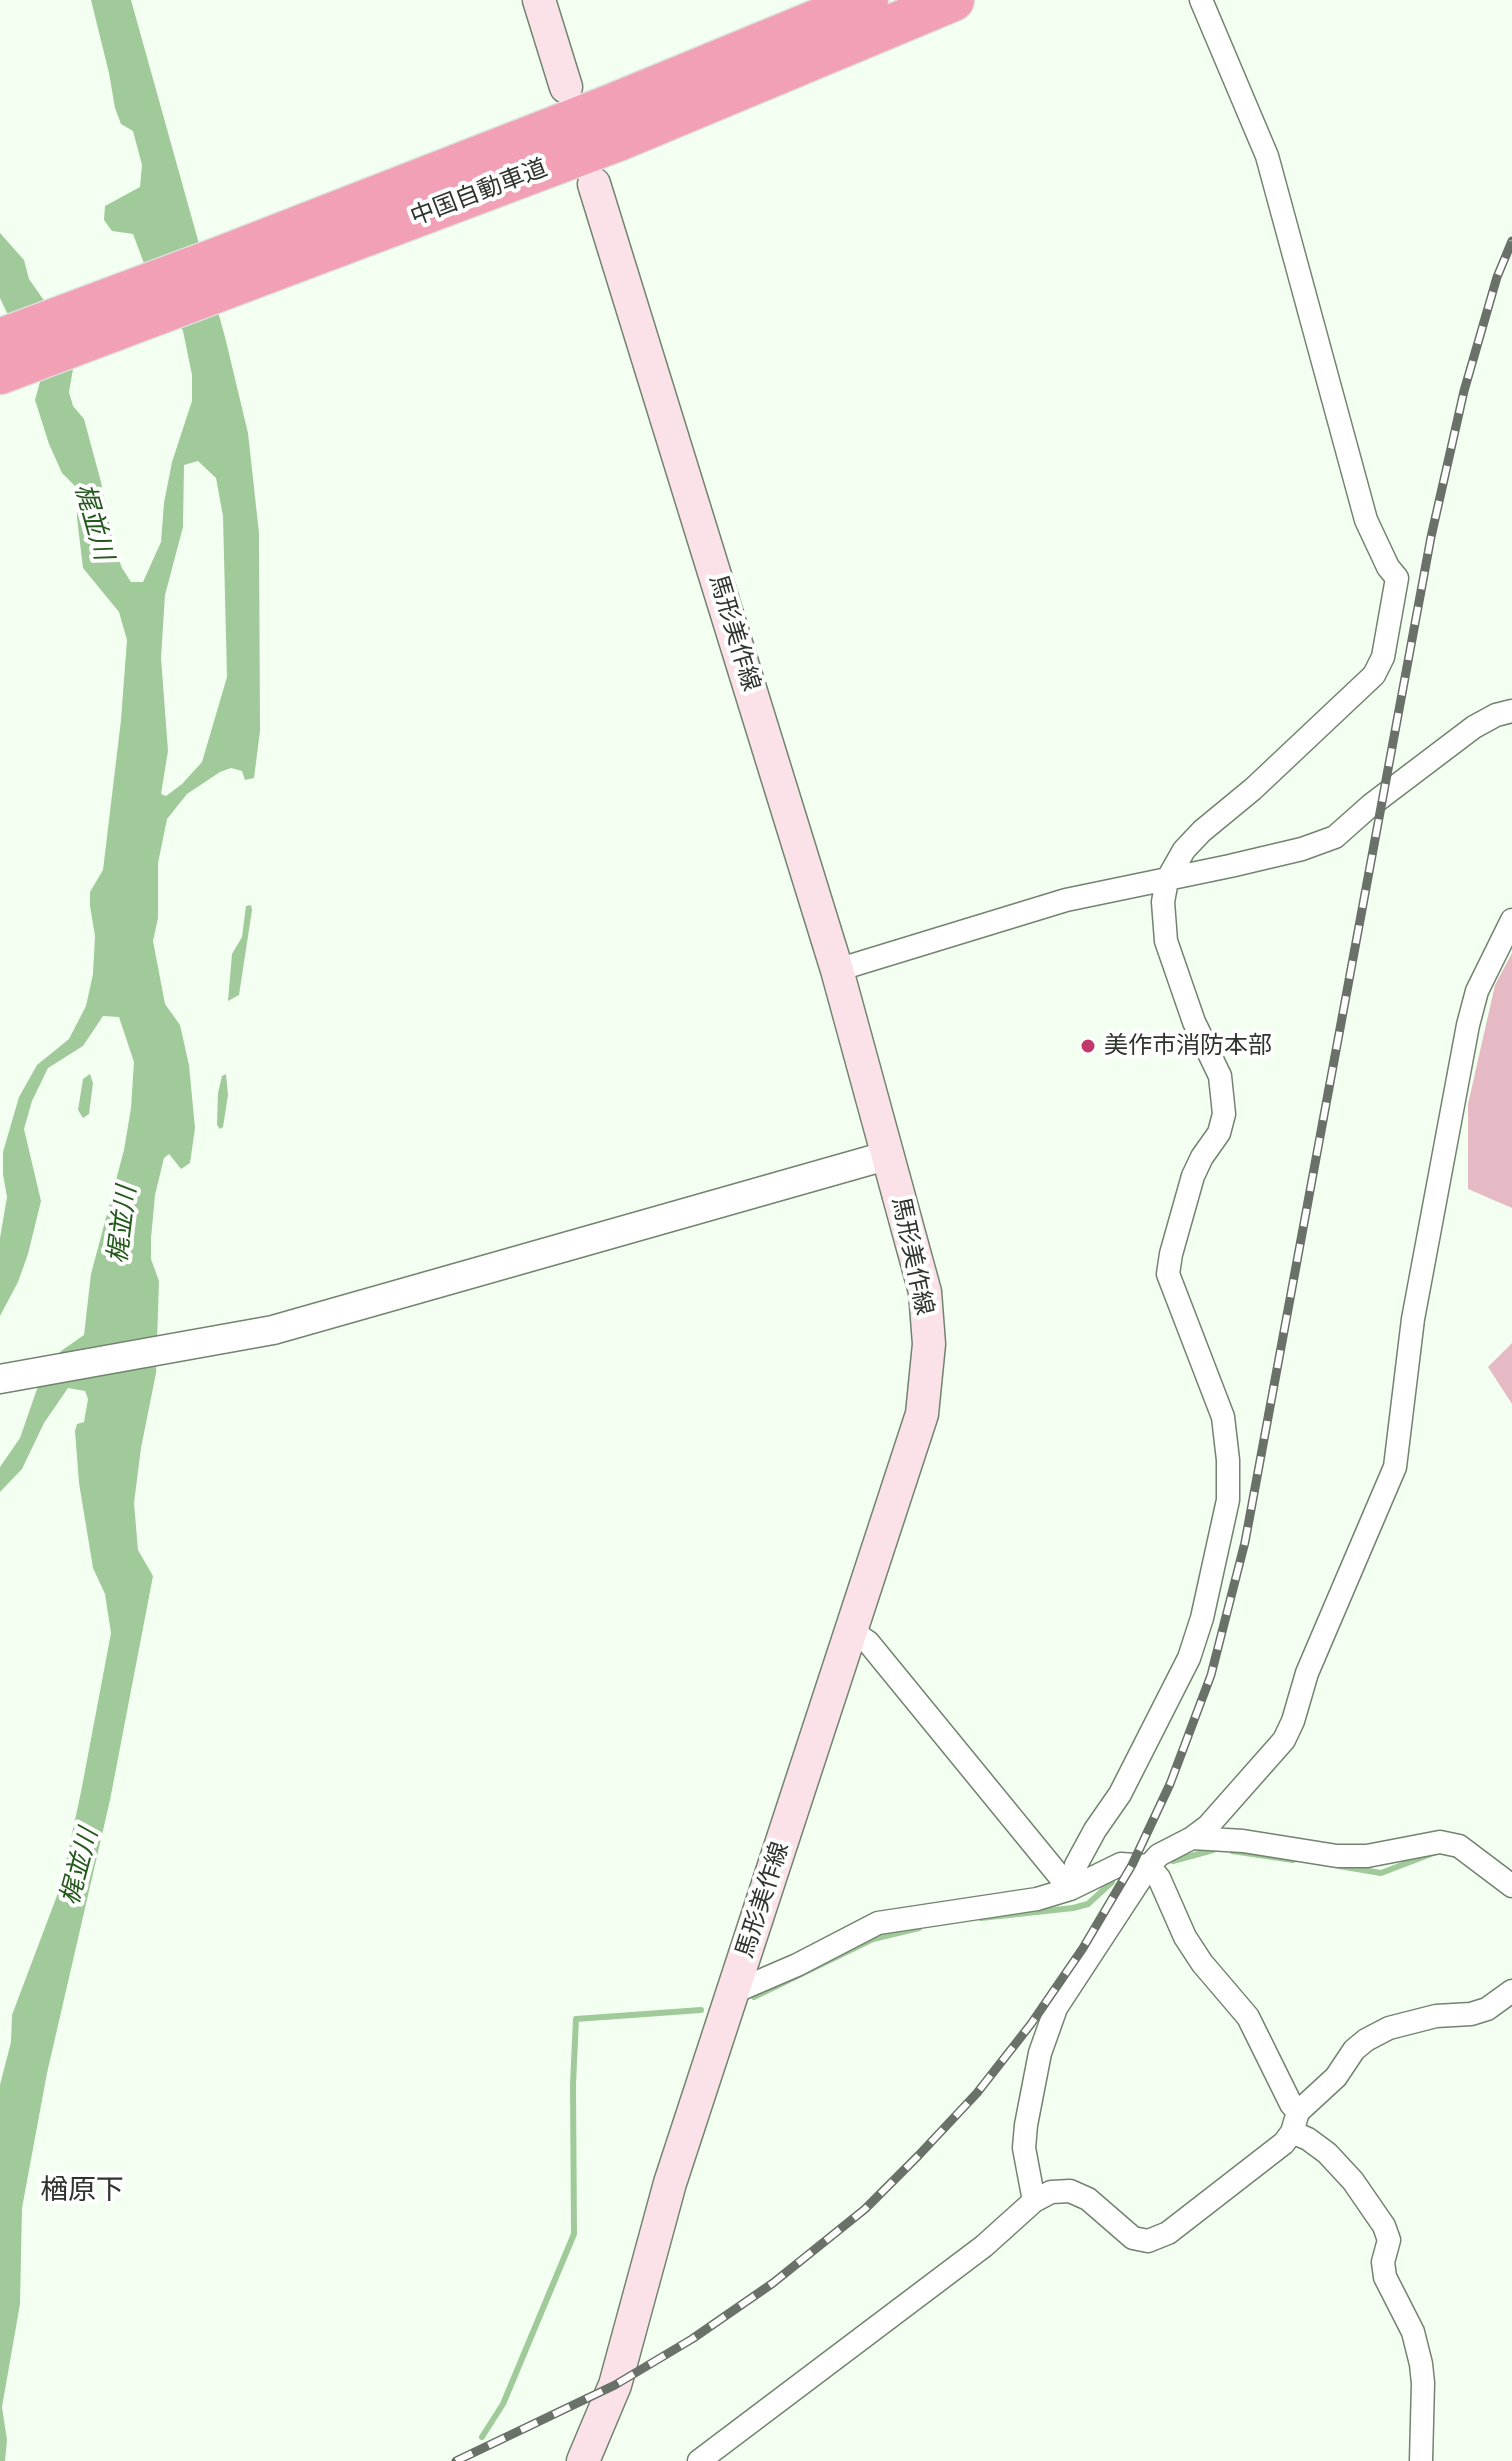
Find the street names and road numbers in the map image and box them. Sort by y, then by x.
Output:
street label: 中国自動車道 [407,154,551,232]
street label: 馬形美作線 [703,571,765,695]
street label: 馬形美作線 [885,1194,939,1318]
street label: 馬形美作線 [731,1838,795,1962]

